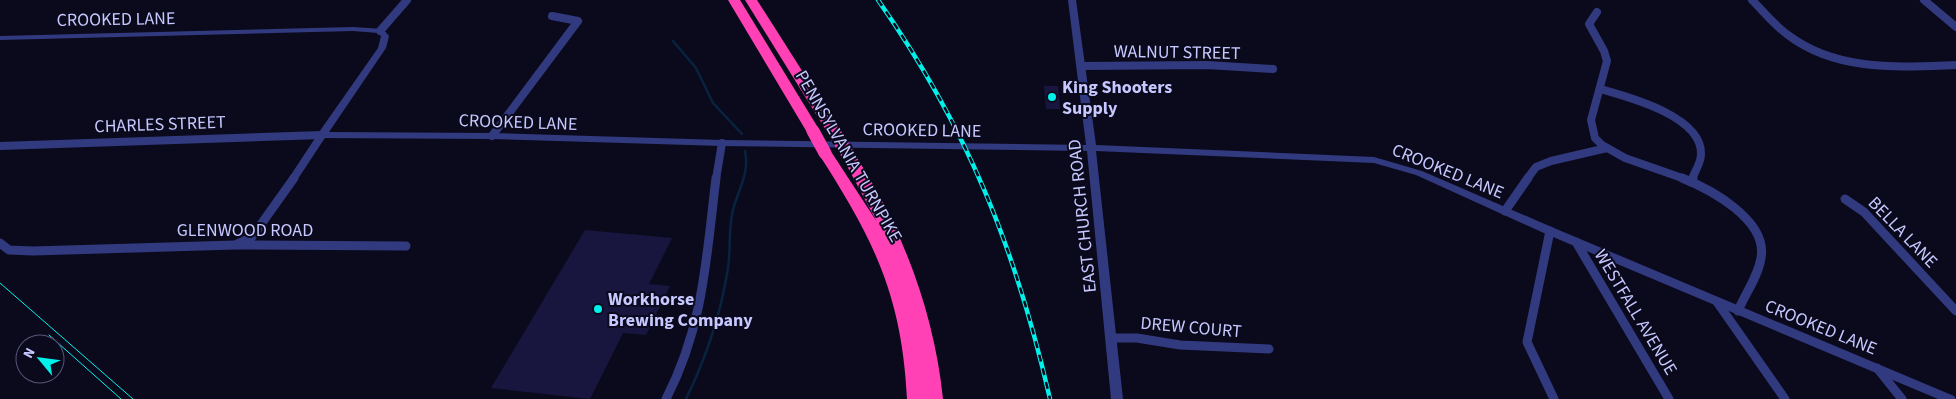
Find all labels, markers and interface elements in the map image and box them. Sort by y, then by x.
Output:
street label: CROOKED LANE [56,6,176,33]
street label: WALNUT STREET [1113,39,1241,66]
street label: PENNSYLVANIA TURNPIKE [789,66,908,247]
place label: King Shooters Supply [1062,75,1172,121]
marker: King Shooters Supply [1046,91,1058,103]
street label: CROOKED LANE [458,108,578,137]
street label: CHARLES STREET [94,110,226,139]
street label: CROOKED LANE [862,117,982,144]
street label: EAST CHURCH ROAD [1062,138,1103,294]
street label: CROOKED LANE [1388,138,1508,205]
street label: BELLA LANE [1862,191,1943,274]
street label: GLENWOOD ROAD [177,218,313,243]
street label: WESTFALL AVENUE [1588,245,1683,380]
place label: Workhorse Brewing Company [608,287,753,333]
street label: CROOKED LANE [1761,294,1881,361]
marker: Workhorse Brewing Company [592,303,604,315]
street label: DREW COURT [1139,311,1243,344]
north arrow [15,334,65,384]
text: N [19,344,41,362]

